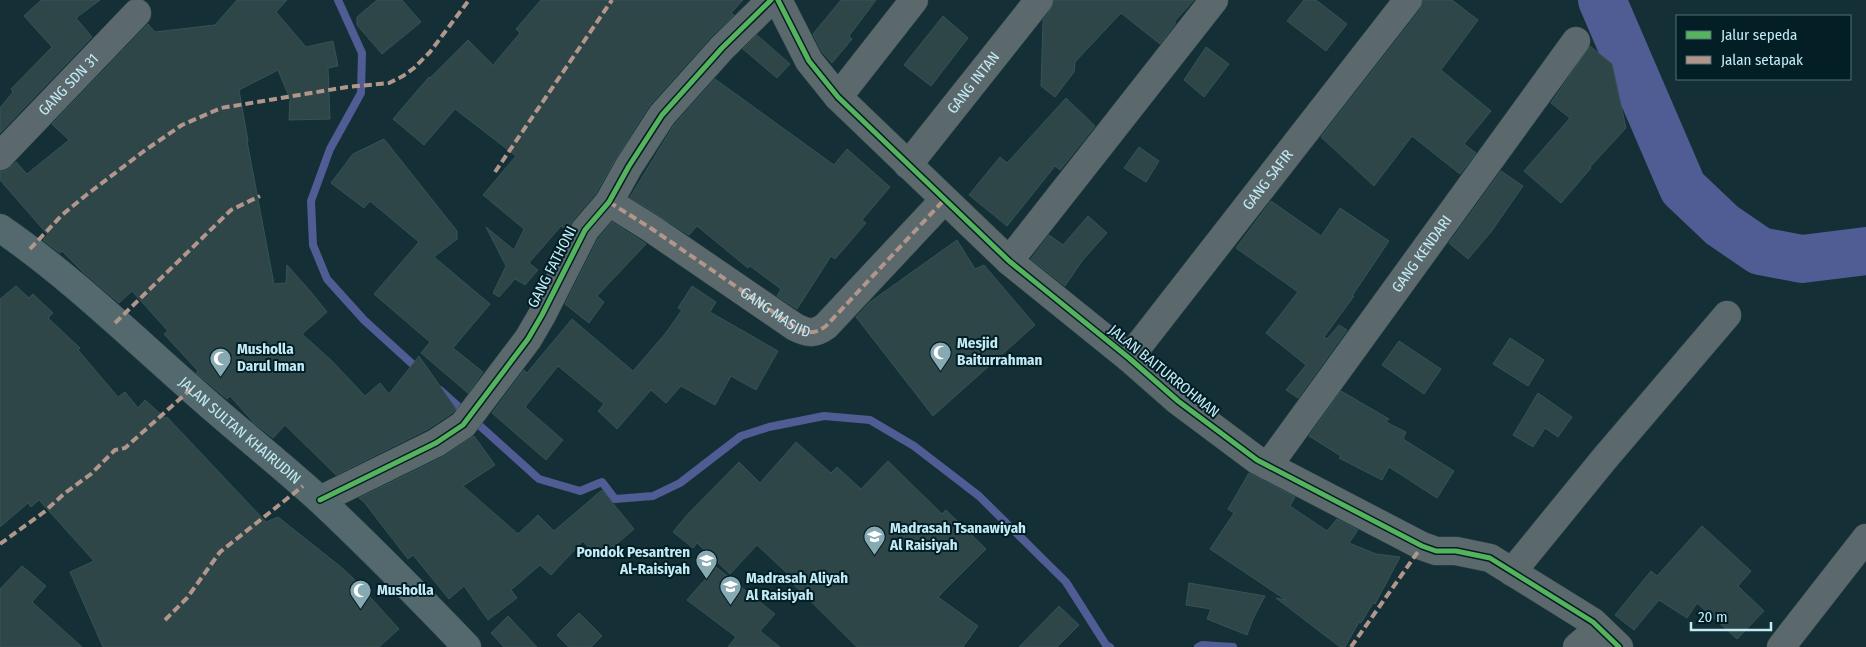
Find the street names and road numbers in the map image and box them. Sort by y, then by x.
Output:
street label: GANG INTAN [943,48,1003,117]
street label: GANG SDN 31 [35,50,102,119]
street label: GANG SAFIR [1239,146,1297,214]
street label: GANG KENDARI [1388,212,1456,296]
street label: GANG FATHONI [524,223,580,311]
street label: GANG MASJID [737,283,812,341]
street label: JALAN BAITURROHMAN [1105,321,1223,421]
street label: JALAN SULTAN KHAIRUDIN [175,373,305,488]

